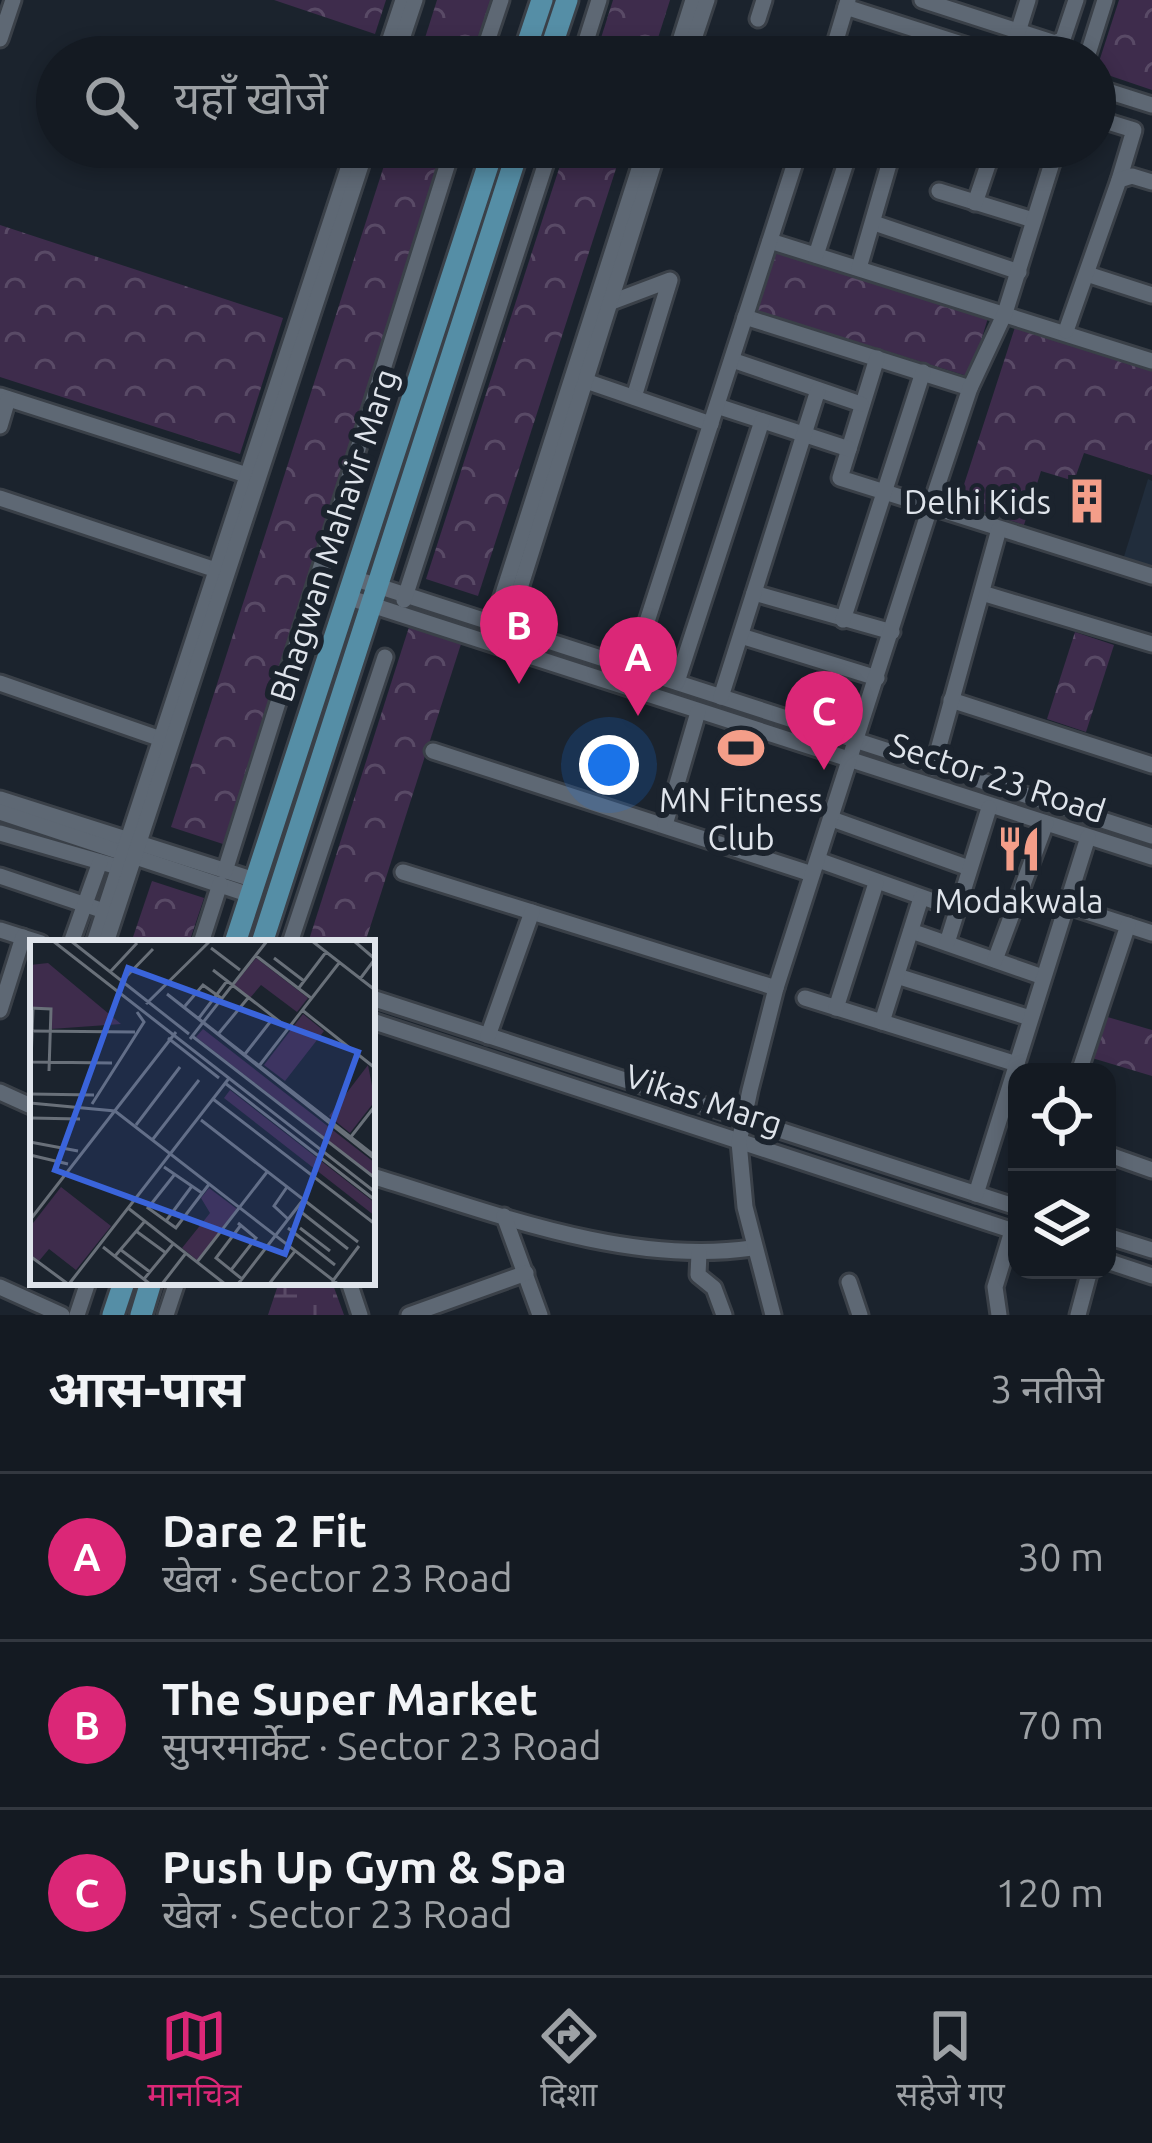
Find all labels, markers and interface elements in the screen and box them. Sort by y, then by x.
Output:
search box [36,36,1116,168]
icon: search [78,69,144,135]
text: यहाँ खोजें [174,72,328,123]
street label: Bhagwan Mahavir Marg [262,364,404,706]
building icon: Delhi Kids [1062,476,1112,526]
place label: Delhi Kids [904,483,1051,520]
pin: B [480,585,558,684]
pin: A [599,617,677,716]
pin: C [785,671,863,770]
sports icon: MN Fitness Club [716,723,766,773]
street label: Sector 23 Road [886,725,1110,829]
your location [579,735,639,795]
place label: MN Fitness Club [659,781,823,856]
restaurant icon: Modakwala [994,824,1044,874]
place label: Modakwala [934,882,1104,919]
inset map [30,940,375,1285]
street label: Vikas Marg [621,1056,787,1142]
map controls [1008,1063,1116,1279]
button: locate [1008,1063,1116,1171]
button: layers [1008,1171,1116,1279]
text: आस-पास [48,1359,245,1417]
text: 3 नतीजे [990,1367,1104,1410]
text: Dare 2 Fit [162,1505,367,1556]
text: A [73,1535,101,1578]
text: 30 m [1017,1535,1104,1578]
text: खेल · Sector 23 Road [162,1556,513,1599]
text: The Super Market [162,1673,538,1724]
text: B [74,1703,100,1746]
text: 70 m [1017,1703,1104,1746]
text: सुपरमार्केट · Sector 23 Road [162,1724,602,1767]
text: Push Up Gym & Spa [162,1841,567,1892]
text: C [75,1871,99,1914]
text: 120 m [995,1871,1104,1914]
text: खेल · Sector 23 Road [162,1892,513,1935]
tab: मानचित्र [147,2003,241,2119]
tab: दिशा [536,2003,602,2119]
tab: सहेजे गए [896,2003,1005,2119]

